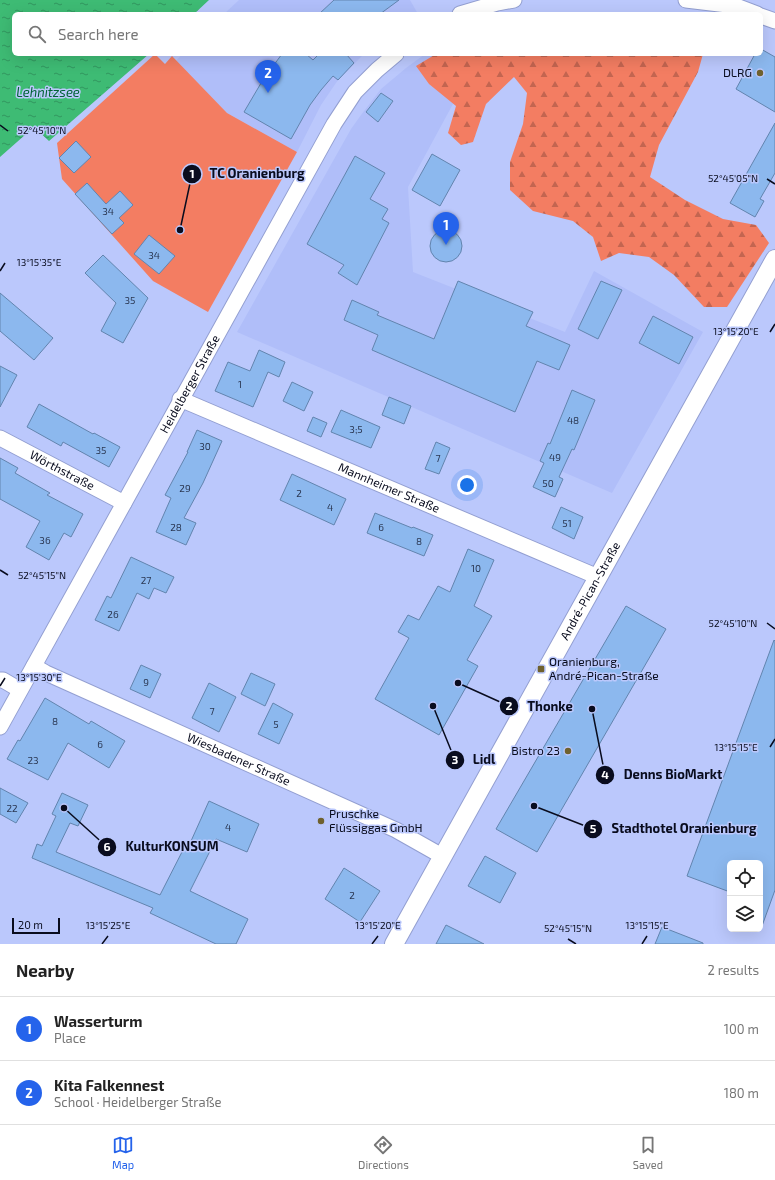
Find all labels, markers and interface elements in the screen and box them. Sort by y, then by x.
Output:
search box [12,12,763,56]
icon: search [26,23,48,45]
text: Search here [58,25,139,43]
pin: 2 [255,60,281,93]
place label: DLRG [723,65,752,79]
marker: DLRG [755,68,765,78]
water label: Lehnitzsee [16,84,80,100]
text: 52°45'10"N [18,124,66,136]
callout: TC Oranienburg [182,161,313,186]
text: TC Oranienburg [209,165,305,181]
text: 1 [189,166,195,180]
text: 52°45'05"N [708,172,758,184]
house number: 34 [102,205,114,217]
pin: 1 [433,212,459,245]
house number: 34 [148,249,160,261]
text: 13°15'35"E [17,256,62,268]
house number: 35 [125,294,135,306]
text: 13°15'20"E [713,325,759,337]
street label: Heidelberger Straße [156,332,222,435]
house number: 1 [238,378,242,390]
house number: 48 [567,414,579,426]
house number: 3;5 [349,423,363,435]
house number: 30 [199,440,211,452]
house number: 35 [96,444,106,456]
street label: Wörthstraße [28,447,97,492]
house number: 49 [549,451,561,463]
house number: 7 [435,452,441,464]
street label: Mannheimer Straße [336,459,442,515]
your location [457,475,477,495]
house number: 50 [542,477,554,489]
house number: 29 [179,482,191,494]
house number: 2 [296,487,302,499]
house number: 4 [327,501,333,513]
house number: 51 [562,517,572,529]
house number: 28 [170,521,182,533]
house number: 6 [378,521,384,533]
house number: 36 [39,534,51,546]
house number: 8 [416,535,422,547]
street label: André-Pican-Straße [557,539,622,642]
house number: 10 [471,562,481,574]
text: 52°45'15"N [18,569,66,581]
house number: 27 [141,574,151,586]
house number: 26 [107,608,119,620]
text: 52°45'10"N [709,617,757,629]
place label: Oranienburg, André-Pican-Straße [549,654,659,682]
marker: Oranienburg, André-Pican-Straße [536,664,546,674]
text: 13°15'30"E [16,671,62,683]
house number: 9 [143,676,149,688]
callout: Thonke [499,694,580,719]
text: 2 [506,698,513,712]
text: Thonke [527,698,573,714]
house number: 7 [209,705,215,717]
house number: 8 [52,715,58,727]
house number: 5 [273,718,279,730]
street label: Wiesbadener Straße [185,729,293,788]
house number: 6 [97,738,103,750]
text: 13°15'15"E [714,741,758,753]
place label: Bistro 23 [511,743,560,757]
marker: Bistro 23 [563,746,573,756]
callout: Lidl [445,747,503,772]
text: Lidl [473,751,496,767]
text: 3 [452,752,459,766]
house number: 23 [27,754,39,766]
callout: Denns BioMarkt [595,762,730,787]
text: Denns BioMarkt [624,766,723,782]
text: 4 [601,767,609,781]
house number: 22 [6,802,18,814]
place label: Pruschke Flüssiggas GmbH [329,806,423,834]
marker: Pruschke Flüssiggas GmbH [316,816,326,826]
callout: Stadthotel Oranienburg [583,816,764,841]
text: Stadthotel Oranienburg [611,820,757,836]
house number: 4 [225,821,231,833]
text: 5 [590,821,597,835]
callout: KulturKONSUM [97,834,226,859]
text: KulturKONSUM [125,838,219,854]
text: 6 [103,839,111,853]
map controls [727,860,763,932]
button: locate [727,860,763,896]
house number: 2 [349,889,355,901]
button: layers [727,896,763,932]
scale bar [12,916,60,935]
text: 20 m [18,918,43,931]
text: 13°15'25"E [86,919,131,931]
text: 13°15'20"E [355,919,401,931]
text: 13°15'15"E [625,919,669,931]
text: 52°45'15"N [544,922,592,934]
text: Nearby [16,960,74,980]
text: 2 results [707,962,759,978]
text: Wasserturm [54,1012,142,1030]
text: 1 [26,1021,32,1037]
text: 100 m [724,1021,759,1037]
text: Place [54,1030,86,1046]
text: Kita Falkennest [54,1076,164,1094]
text: 2 [25,1085,33,1101]
text: 180 m [724,1085,759,1101]
text: School · Heidelberger Straße [54,1094,221,1110]
tab: Map [112,1134,134,1171]
tab: Directions [358,1134,409,1171]
tab: Saved [633,1134,663,1171]

